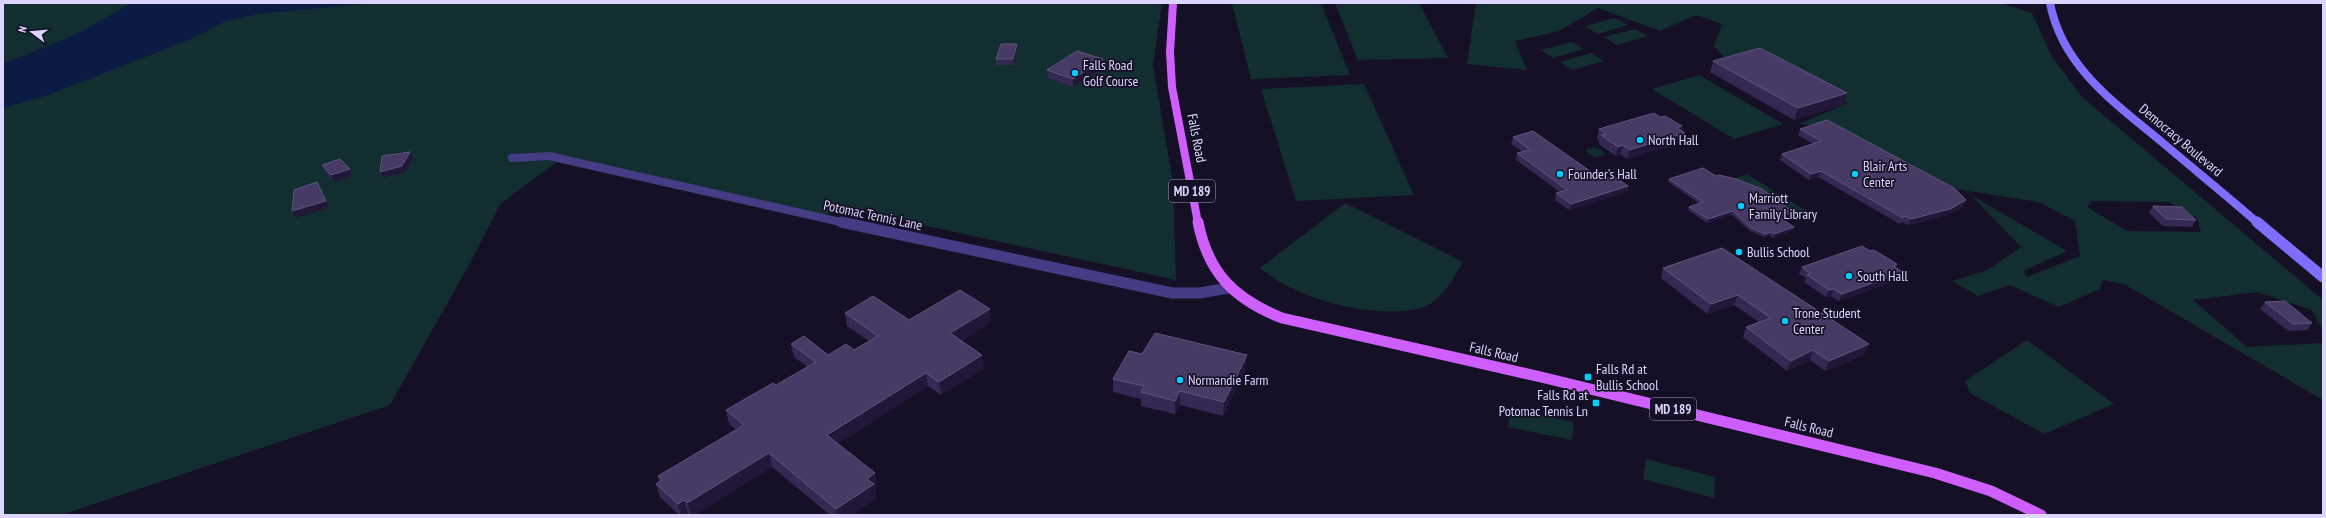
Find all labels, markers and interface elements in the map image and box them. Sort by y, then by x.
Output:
north arrow [12,12,52,52]
text: N [15,24,30,34]
place label: Falls Road Golf Course [1083,56,1138,90]
marker: Falls Road Golf Course [1070,68,1080,78]
street label: Democracy Boulevard [2135,100,2227,180]
street label: Falls Road [1183,112,1211,164]
place label: North Hall [1648,131,1699,149]
marker: North Hall [1635,135,1645,145]
place label: Blair Arts Center [1863,157,1908,191]
place label: Founder's Hall [1568,165,1638,183]
marker: Founder's Hall [1555,169,1565,179]
marker: Blair Arts Center [1850,169,1860,179]
road number: MD 189 [1169,180,1215,202]
place label: Marriott Family Library [1749,189,1818,223]
street label: Potomac Tennis Lane [822,196,924,234]
marker: Marriott Family Library [1736,201,1746,211]
place label: Bullis School [1747,243,1810,261]
marker: Bullis School [1734,247,1744,257]
place label: South Hall [1857,267,1908,285]
marker: South Hall [1844,271,1854,281]
place label: Trone Student Center [1793,304,1861,338]
marker: Trone Student Center [1780,316,1790,326]
street label: Falls Road [1468,338,1520,366]
place label: Falls Rd at Bullis School [1596,360,1659,394]
place label: Normandie Farm [1188,371,1268,389]
marker: Falls Rd at Bullis School [1583,372,1593,382]
marker: Normandie Farm [1175,375,1185,385]
place label: Falls Rd at Potomac Tennis Ln [1499,386,1588,420]
marker: Falls Rd at Potomac Tennis Ln [1591,398,1601,408]
road number: MD 189 [1650,398,1696,420]
street label: Falls Road [1783,412,1835,442]

